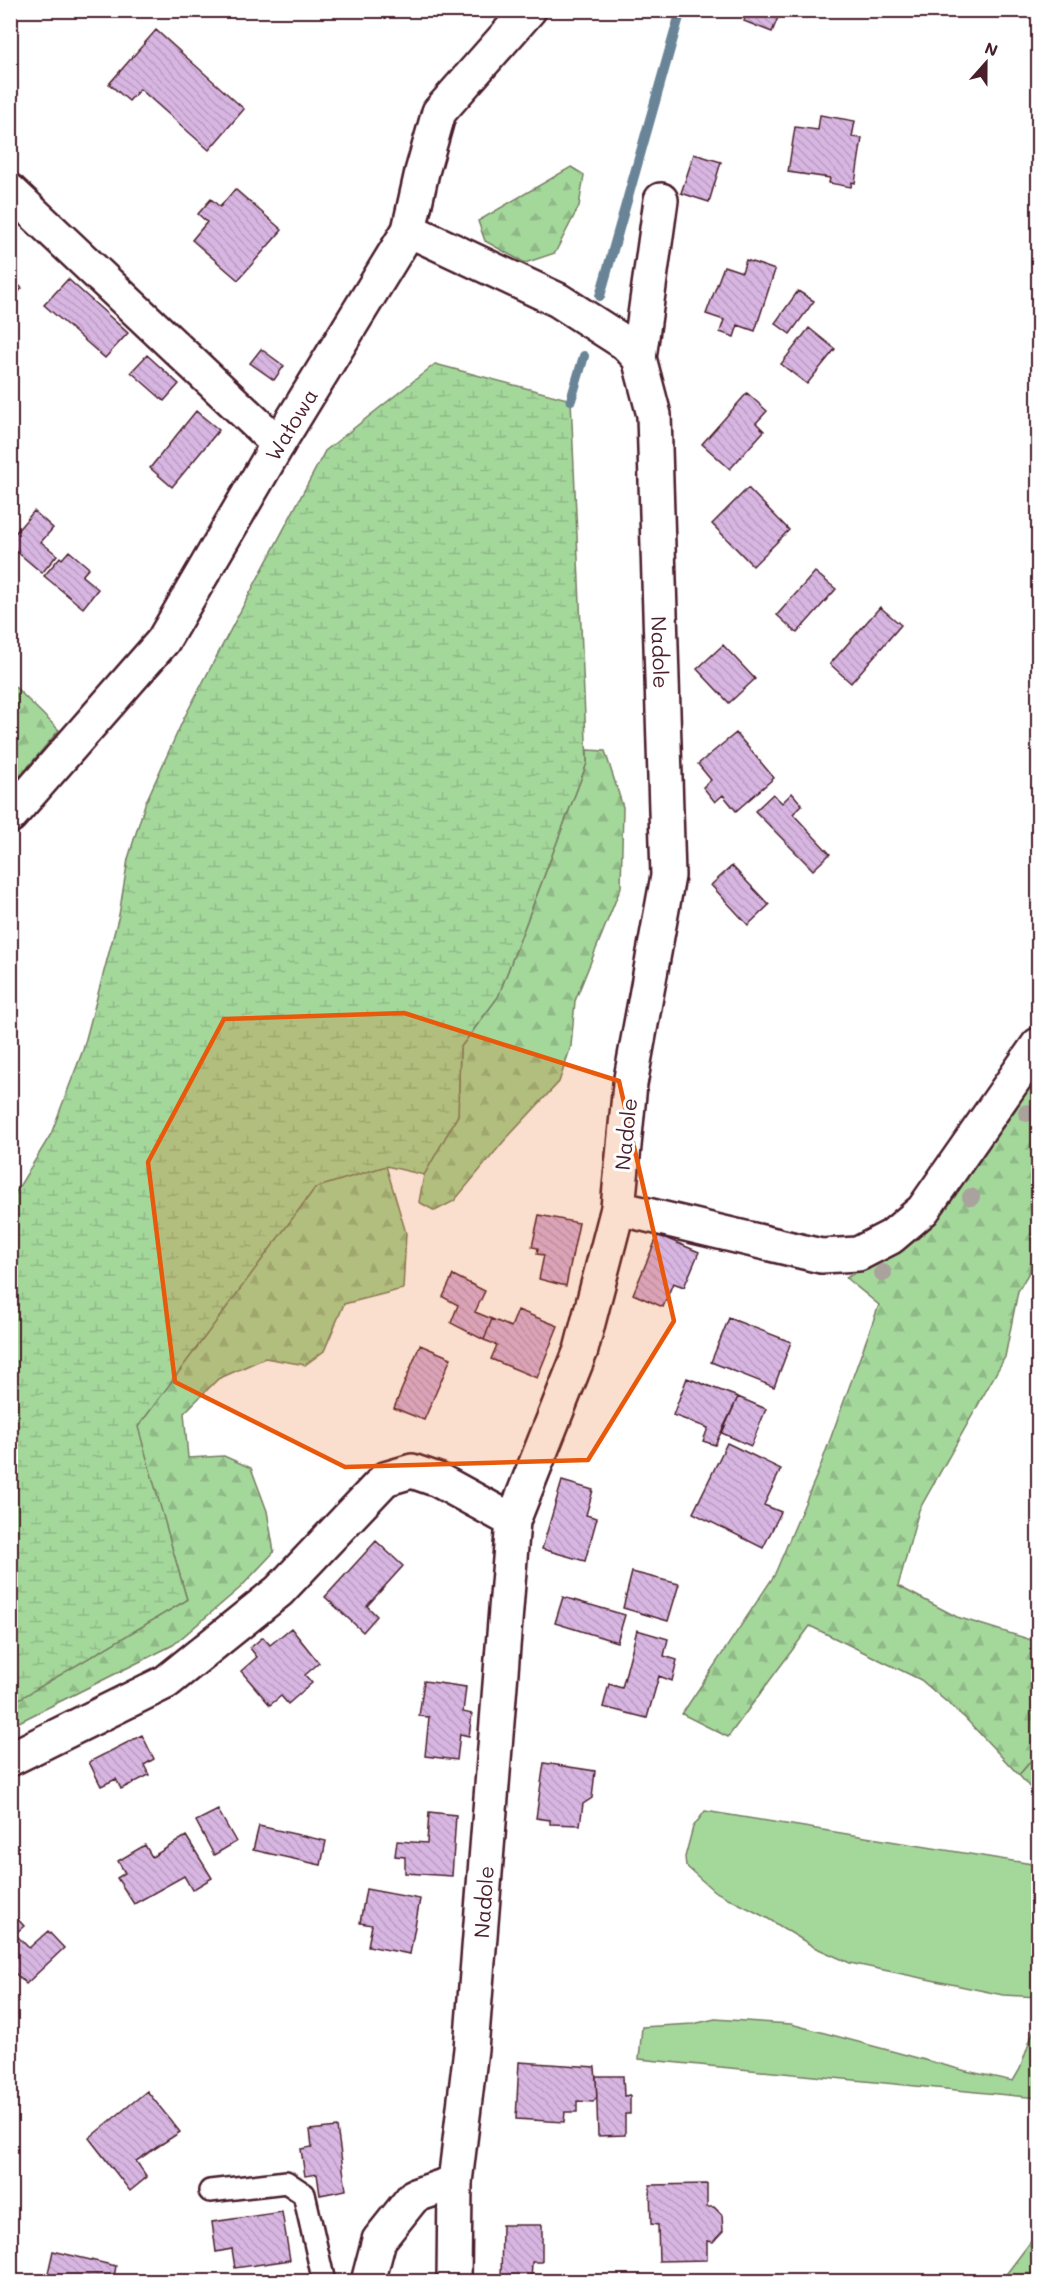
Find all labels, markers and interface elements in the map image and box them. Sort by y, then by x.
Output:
north arrow [956,33,1016,93]
text: N [982,37,1001,61]
street label: Wałowa [258,383,323,465]
street label: Nadole [647,615,676,689]
street label: Nadole [608,1096,642,1172]
street label: Nadole [467,1865,499,1939]

